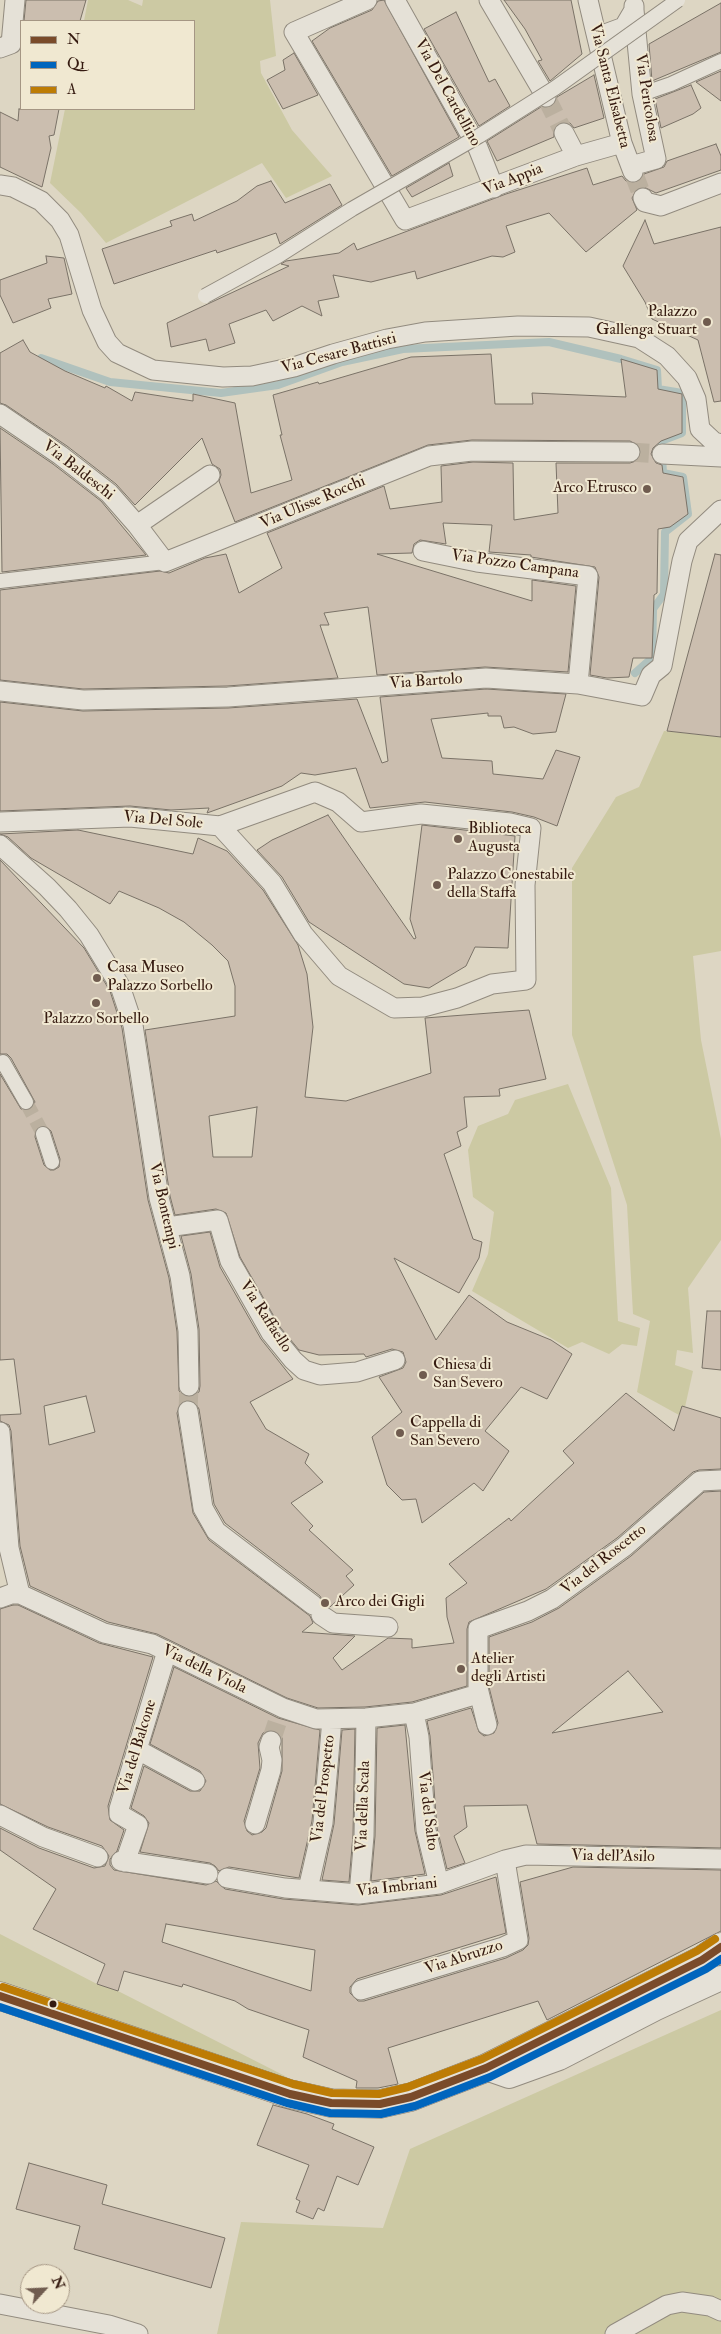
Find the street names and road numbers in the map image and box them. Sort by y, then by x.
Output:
street label: Via Santa Elisabetta [584,22,634,150]
street label: Via Del Cardellino [410,36,484,150]
street label: Via Pericolosa [630,53,662,143]
street label: Via Appia [480,160,546,200]
street label: Via Cesare Battisti [279,329,399,379]
street label: Via Baldeschi [38,437,118,505]
street label: Via Ulisse Rocchi [257,472,369,534]
street label: Via Pozzo Campana [450,547,580,583]
street label: Via Bartolo [389,670,463,694]
street label: Via Del Sole [122,808,204,834]
street label: Via Bontempi [144,1161,182,1251]
street label: Via Raffaello [235,1278,295,1356]
street label: Via del Roscetto [557,1521,651,1599]
street label: Via della Viola [158,1641,250,1699]
street label: Via del Balcone [115,1698,161,1796]
street label: Via del Prospetto [308,1734,340,1844]
street label: Via della Scala [353,1760,375,1852]
street label: Via del Salto [413,1770,441,1852]
street label: Via dell'Asilo [571,1847,655,1867]
street label: Via Imbriani [356,1874,438,1902]
street label: Via Abruzzo [423,1936,505,1980]

